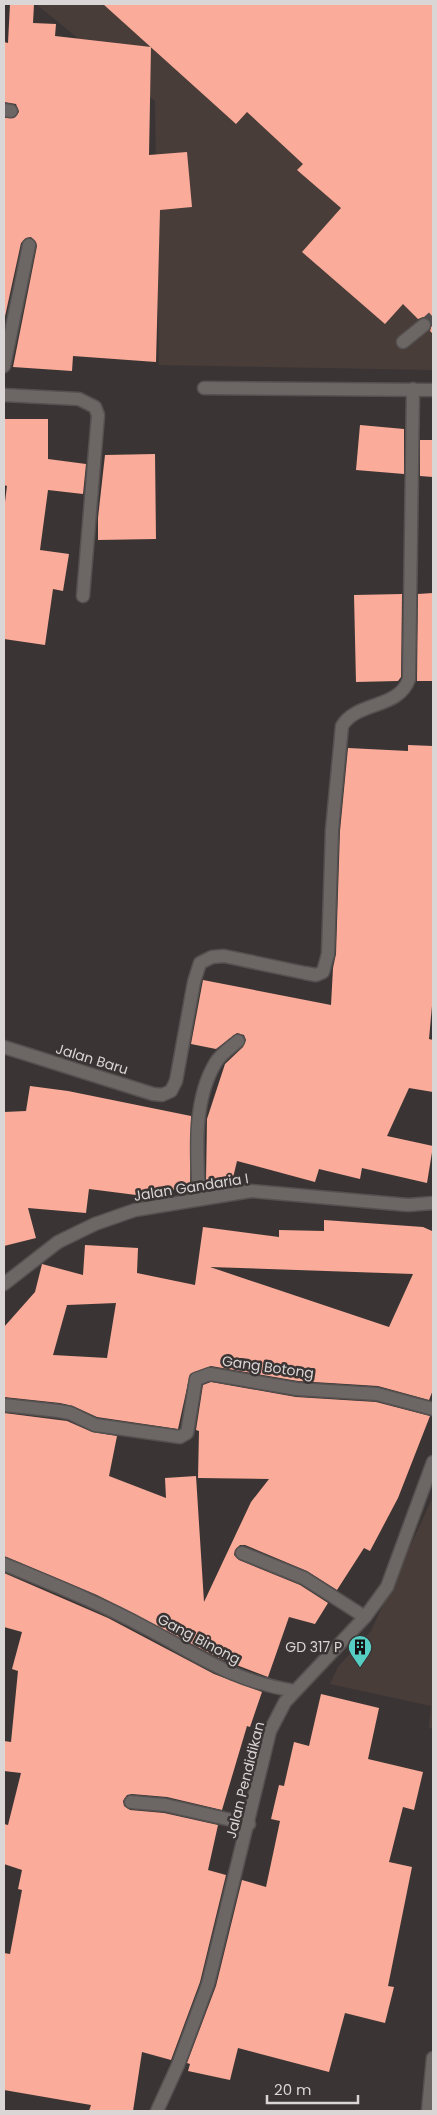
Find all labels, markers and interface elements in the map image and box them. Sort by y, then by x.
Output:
street label: Jalan Baru [53,1039,131,1079]
street label: Jalan Gandaria I [132,1168,250,1206]
street label: Gang Botong [221,1351,315,1383]
street label: Gang Binong [154,1609,244,1669]
building icon: GD 317 P [347,1634,373,1668]
place label: GD 317 P [285,1637,342,1657]
street label: Jalan Pendidikan [221,1720,269,1840]
scale bar [267,2072,358,2104]
text: 20 m [274,2079,312,2100]

